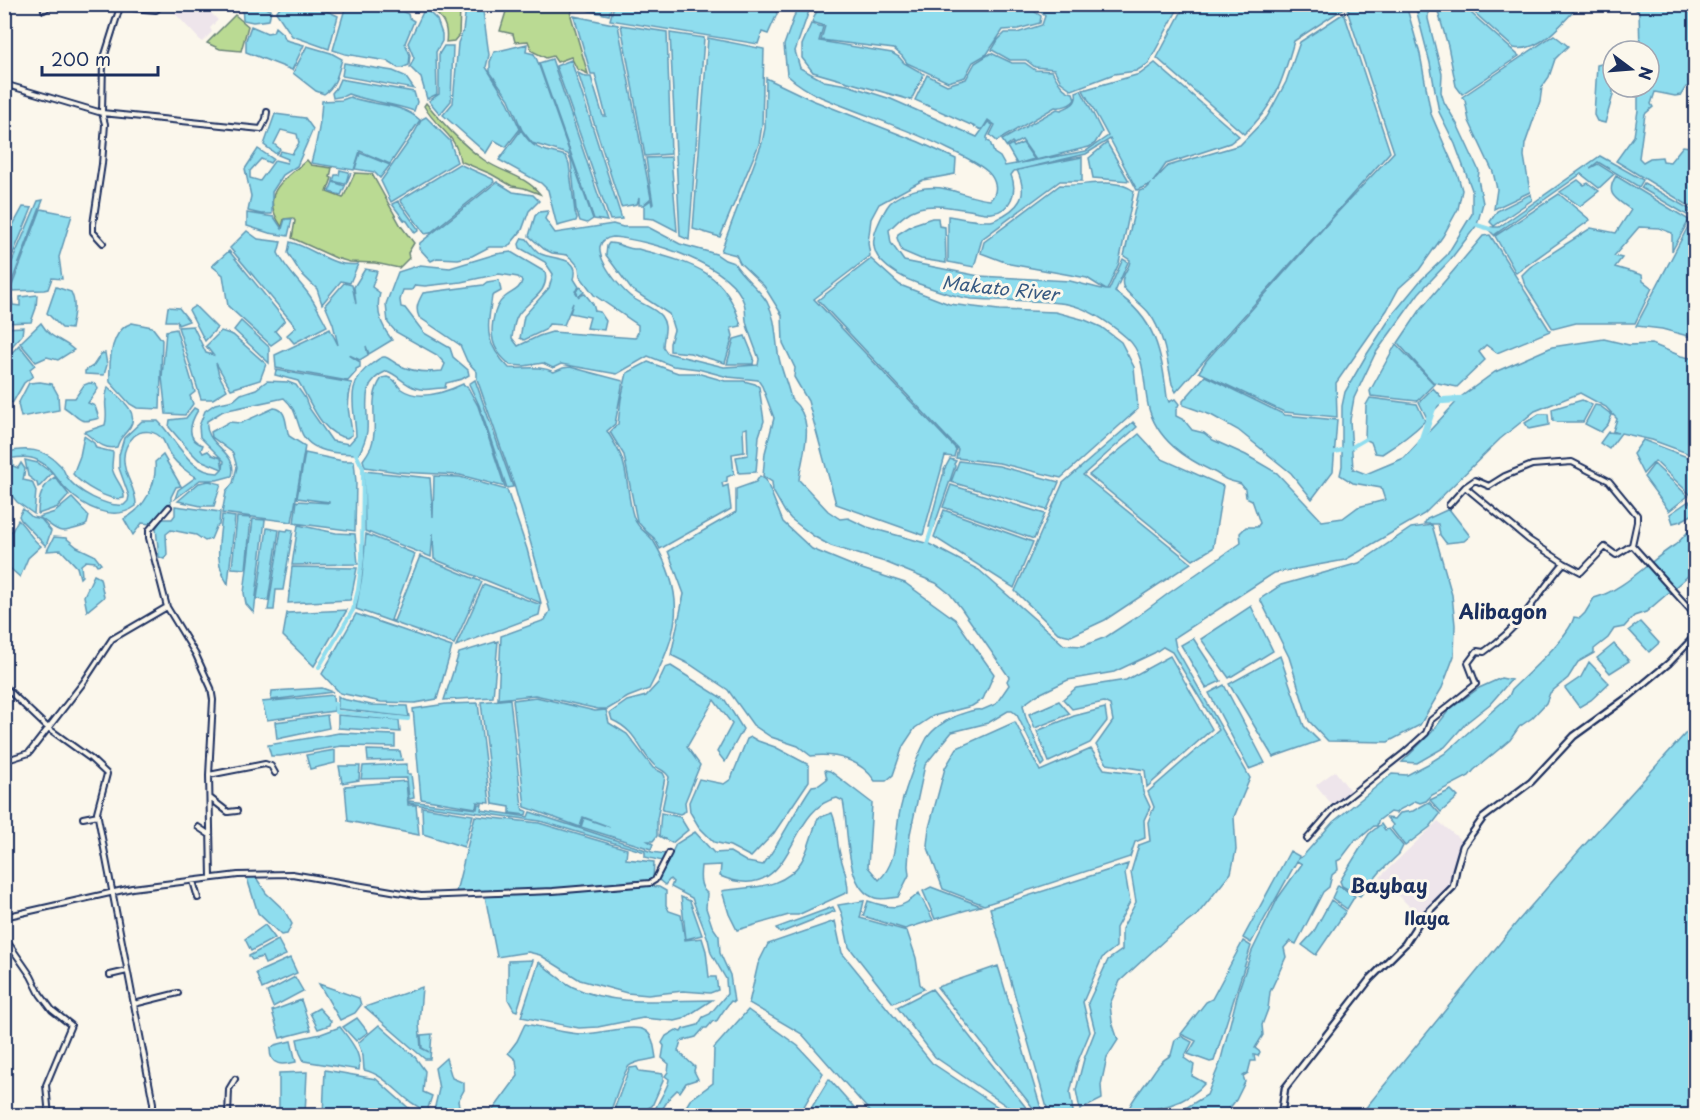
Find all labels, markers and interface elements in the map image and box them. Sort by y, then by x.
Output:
scale bar [42,39,158,77]
north arrow [1601,39,1661,99]
text: 200 m [51,45,111,72]
text: N [1633,64,1660,83]
water label: Makato River [941,268,1063,307]
district label: Alibagon [1458,596,1547,626]
district label: Baybay [1350,870,1428,900]
district label: Ilaya [1404,904,1450,931]

